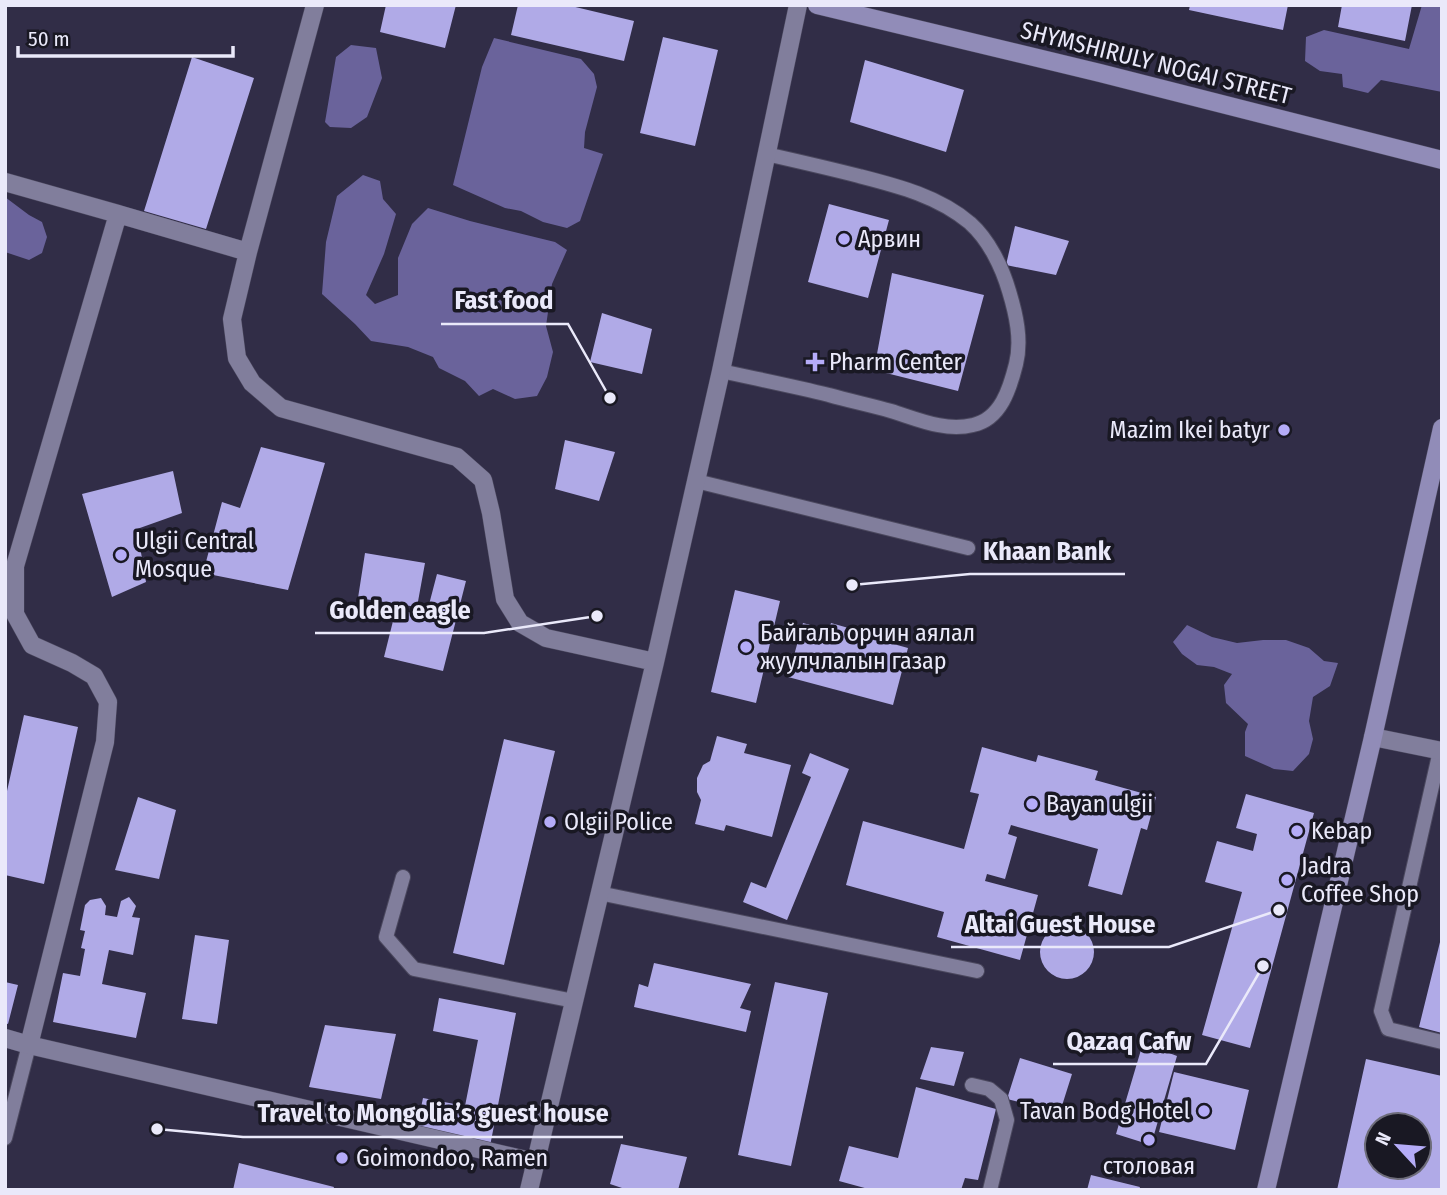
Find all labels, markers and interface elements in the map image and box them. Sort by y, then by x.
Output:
scale bar [18,14,233,58]
street label: SHYMSHIRULY NOGAI STREET [1018,16,1294,110]
text: 50 m [28,26,70,52]
place label: Арвин [858,225,921,253]
marker: Арвин [836,231,852,247]
callout: Fast food [441,277,568,324]
text: Fast food [455,285,553,316]
place label: Pharm Center [829,348,963,376]
marker: Pharm Center [807,354,823,370]
place label: Mazim Ikei batyr [1110,416,1271,444]
marker: Mazim Ikei batyr [1276,422,1292,438]
place label: Ulgii Central Mosque [135,527,254,583]
callout: Khaan Bank [970,527,1125,574]
text: Khaan Bank [983,536,1112,567]
marker: Ulgii Central Mosque [113,547,129,563]
callout: Golden eagle [315,586,484,633]
text: Golden eagle [329,595,471,626]
place label: Байгаль орчин аялал жуулчлалын газар [760,619,975,675]
marker: Байгаль орчин аялал жуулчлалын газар [738,639,754,655]
place label: Bayan ulgii [1046,790,1153,818]
marker: Bayan ulgii [1024,796,1040,812]
place label: Olgii Police [564,808,673,836]
marker: Olgii Police [542,814,558,830]
place label: Kebap [1311,817,1372,845]
marker: Kebap [1289,823,1305,839]
place label: Jadra Coffee Shop [1301,852,1419,908]
marker: Jadra Coffee Shop [1279,872,1295,888]
callout: Altai Guest House [951,900,1169,947]
text: Altai Guest House [964,909,1155,940]
callout: Qazaq Cafw [1053,1017,1206,1064]
text: Qazaq Cafw [1067,1026,1192,1057]
callout: Travel to Mongolia’s guest house [243,1090,623,1137]
place label: Tavan Bodg Hotel [1020,1097,1190,1125]
text: Travel to Mongolia’s guest house [257,1098,609,1129]
marker: Tavan Bodg Hotel [1196,1103,1212,1119]
north arrow [1363,1111,1433,1181]
text: N [1370,1129,1396,1149]
marker: столовая [1141,1132,1157,1148]
place label: Goimondoo, Ramen [356,1144,548,1172]
marker: Goimondoo, Ramen [334,1150,350,1166]
place label: столовая [1103,1152,1195,1180]

